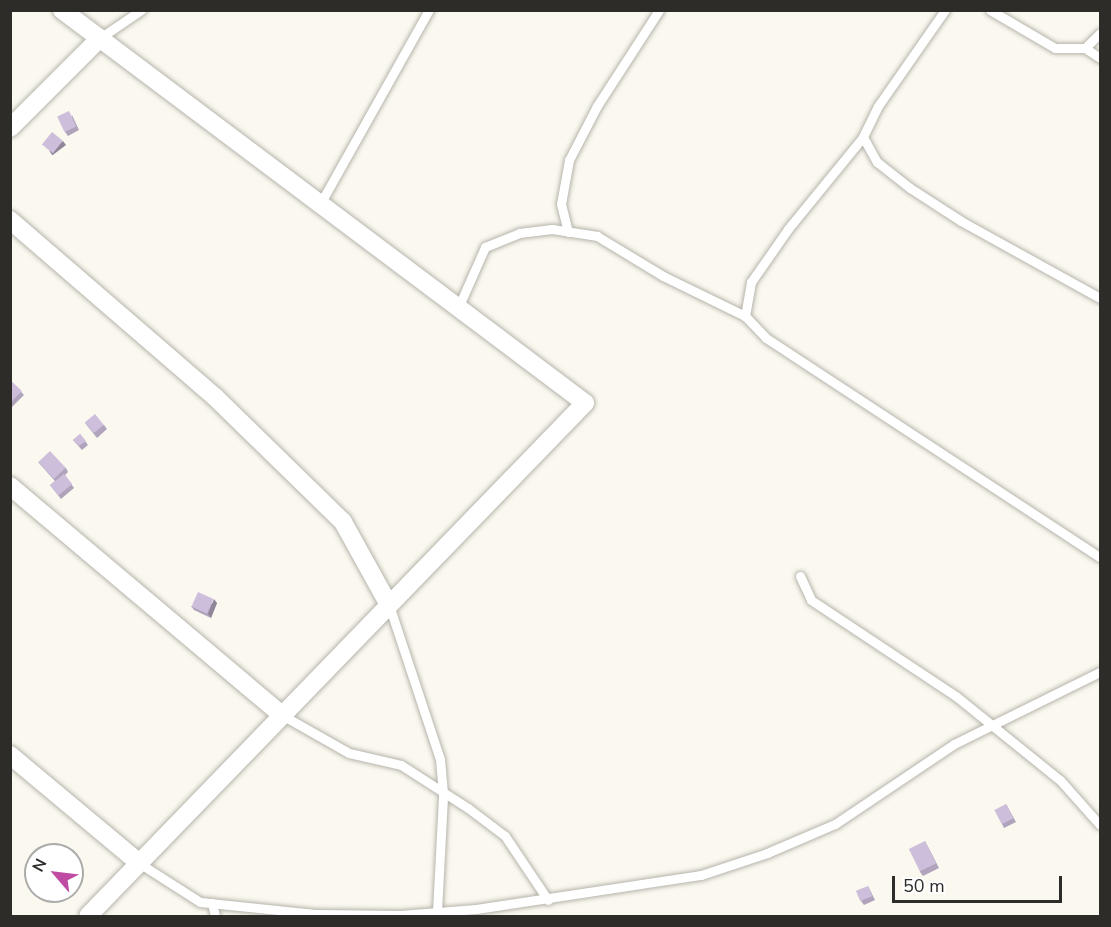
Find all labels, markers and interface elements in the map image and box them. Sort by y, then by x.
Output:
north arrow [24,843,84,903]
text: N [27,855,52,876]
scale bar [895,864,1064,902]
text: 50 m [903,874,945,898]

